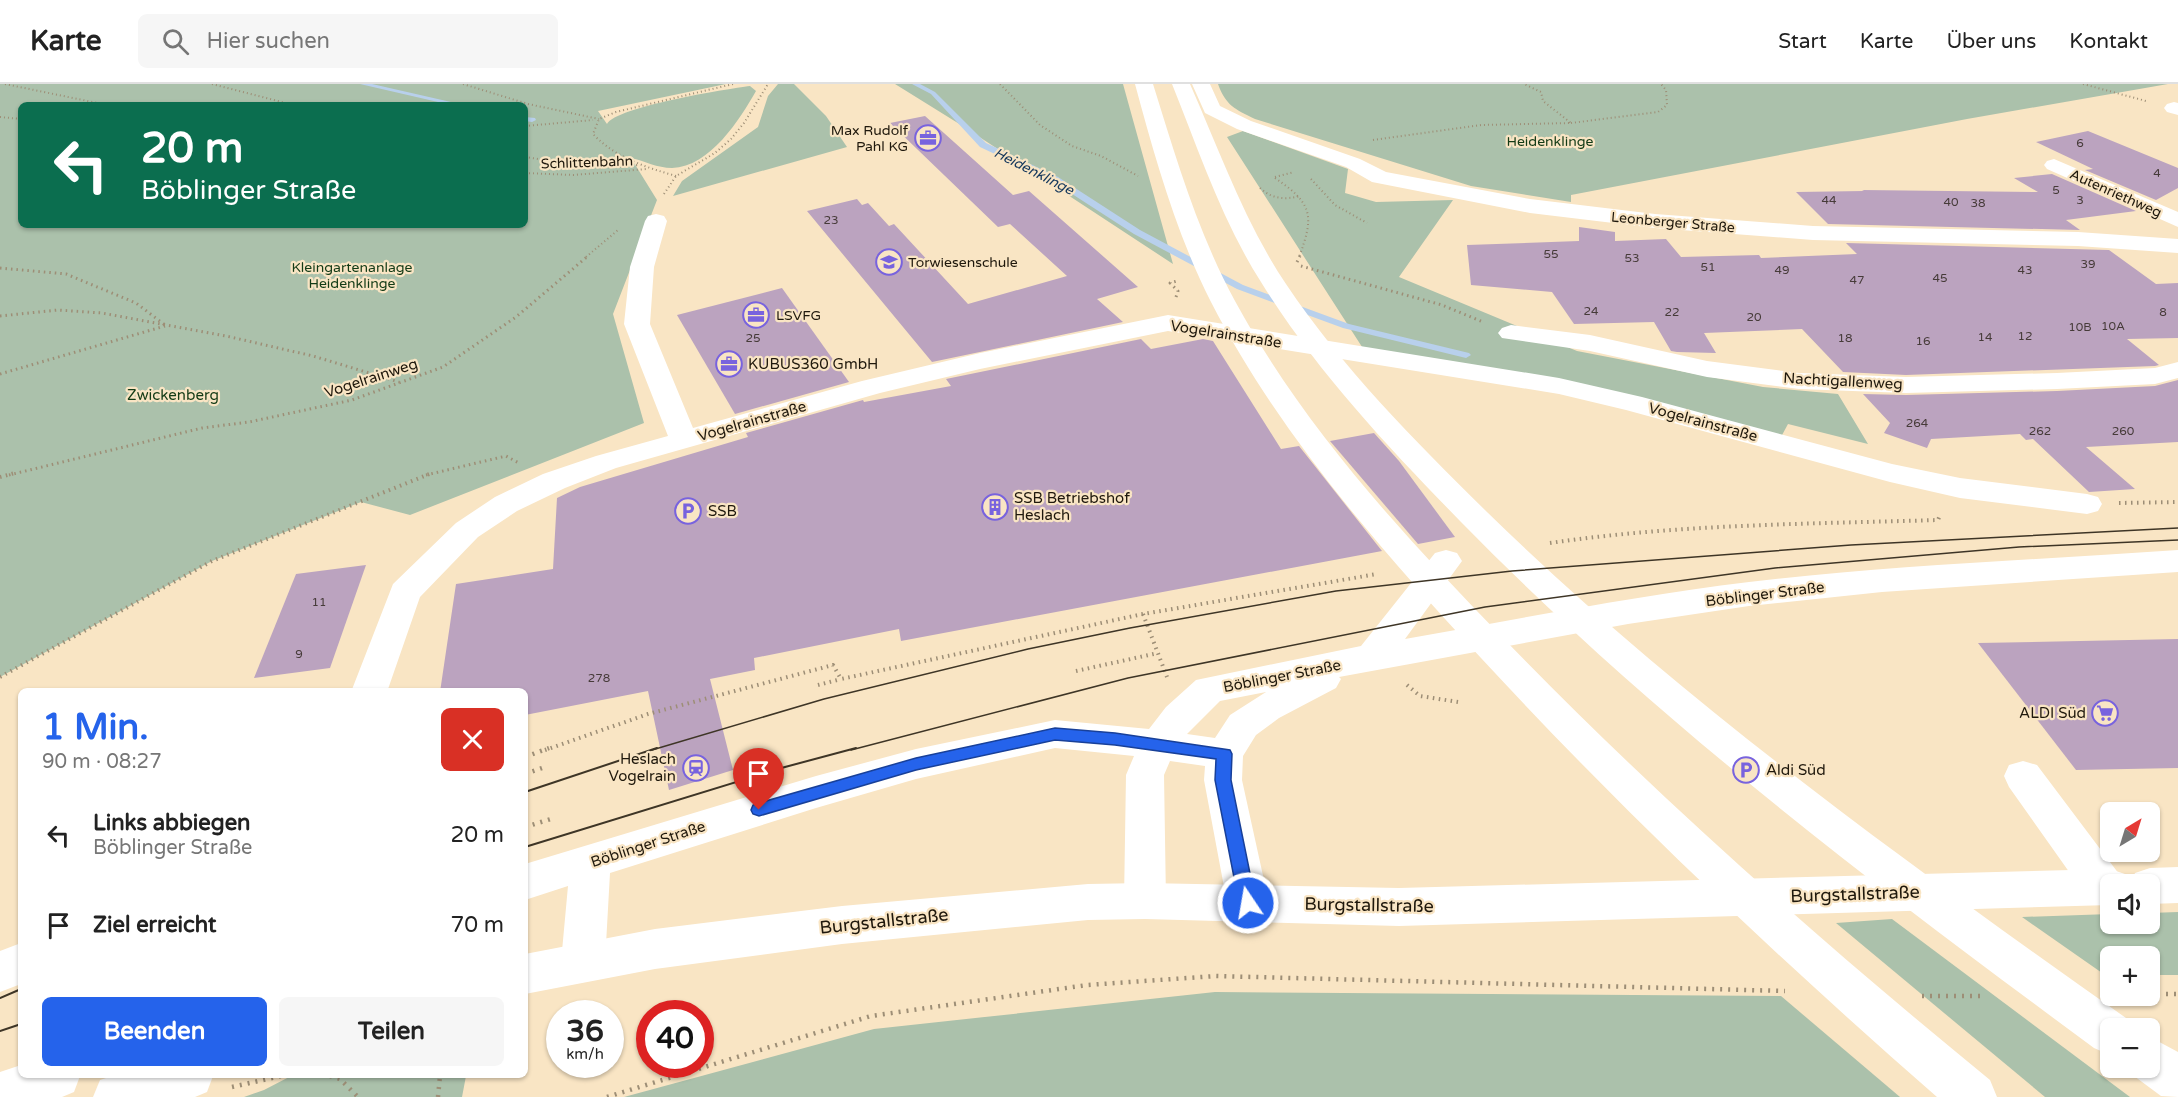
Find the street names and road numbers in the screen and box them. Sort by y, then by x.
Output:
street label: Schlittenbahn [541,152,633,173]
street label: Autenriethweg [2067,166,2164,221]
street label: Leonberger Straße [1610,209,1736,236]
street label: Vogelrainstraße [1169,316,1283,352]
street label: Vogelrainweg [322,354,420,402]
street label: Nachtigallenweg [1783,369,1903,393]
street label: Vogelrainstraße [696,397,808,445]
street label: Vogelrainstraße [1647,399,1759,445]
street label: Böblinger Straße [1705,578,1825,610]
street label: Böblinger Straße [1222,656,1342,696]
street label: Böblinger Straße [588,817,708,871]
street label: Burgstallstraße [1790,881,1920,907]
street label: Burgstallstraße [1304,893,1434,917]
street label: Burgstallstraße [819,903,949,939]

